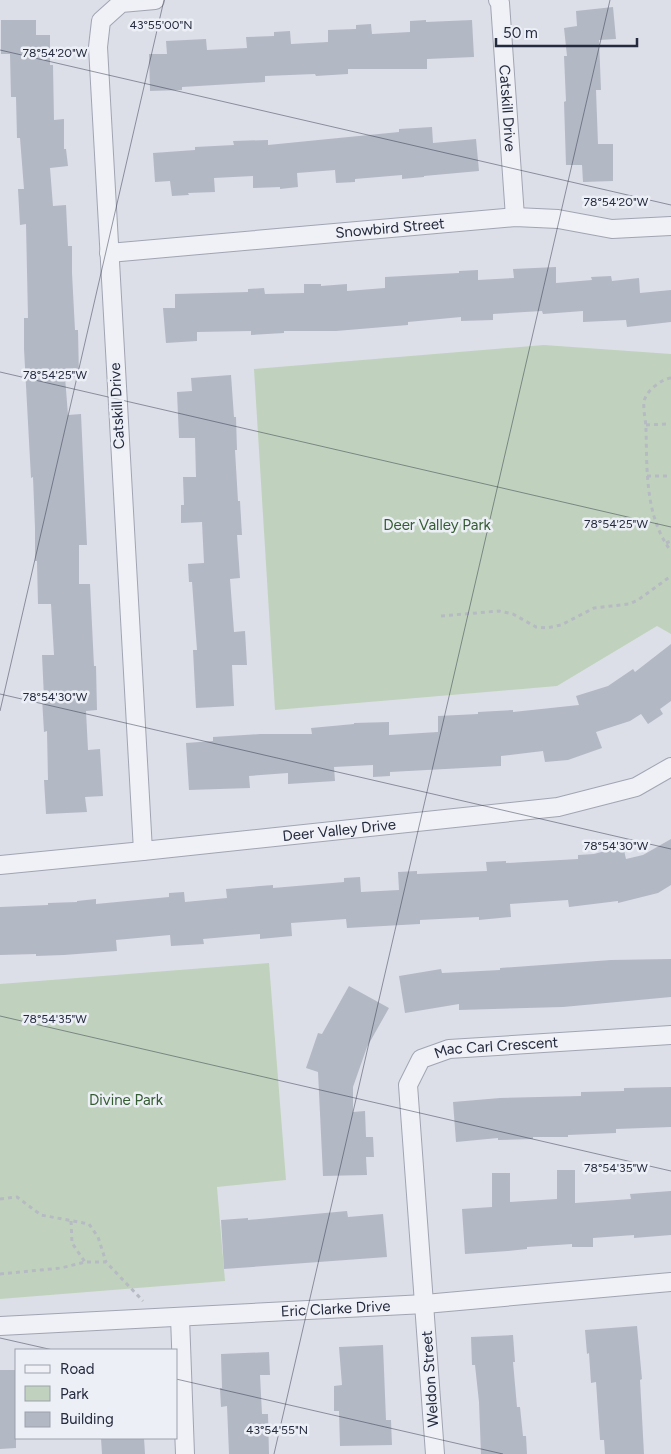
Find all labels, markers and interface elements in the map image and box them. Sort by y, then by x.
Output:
scale bar [496,15,637,47]
text: 43°55'00"N [129,18,193,32]
text: 50 m [503,24,538,42]
text: 78°54'20"W [23,46,88,60]
street label: Catskill Drive [495,64,519,152]
text: 78°54'20"W [584,195,649,209]
street label: Snowbird Street [334,214,446,242]
street label: Catskill Drive [106,362,128,450]
text: 78°54'25"W [23,368,87,382]
park label: Deer Valley Park [383,516,492,534]
text: 78°54'25"W [584,517,648,531]
text: 78°54'30"W [23,690,88,704]
street label: Deer Valley Drive [282,815,397,845]
text: 78°54'30"W [584,839,649,853]
text: 78°54'35"W [23,1012,87,1026]
street label: Mac Carl Crescent [432,1033,559,1062]
park label: Divine Park [89,1091,164,1109]
text: 78°54'35"W [584,1161,648,1175]
street label: Eric Clarke Drive [280,1297,391,1320]
street label: Weldon Street [418,1330,442,1428]
legend [15,1349,178,1439]
text: Road [60,1360,95,1378]
text: Park [60,1385,89,1403]
text: Building [60,1410,114,1428]
text: 43°54'55"N [246,1423,308,1437]

